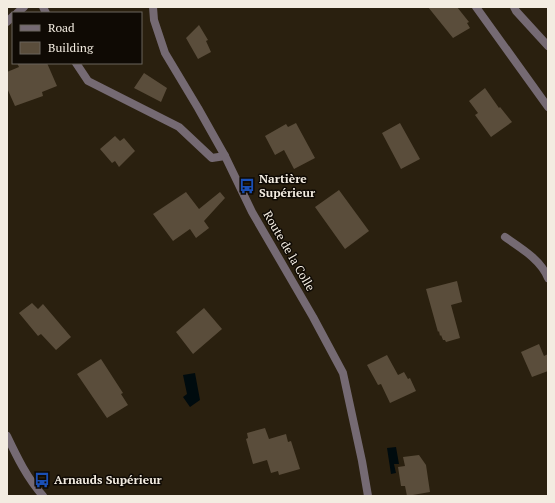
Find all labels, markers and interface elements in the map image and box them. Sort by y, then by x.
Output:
legend [12,12,142,64]
text: Road [48,20,75,35]
text: Building [48,40,94,55]
place label: Nartière Supérieur [259,171,316,200]
bus stop icon: Nartière Supérieur [238,177,256,195]
street label: Route de la Colle [260,208,318,293]
bus stop icon: Arnauds Supérieur [33,471,51,489]
place label: Arnauds Supérieur [54,472,163,487]

